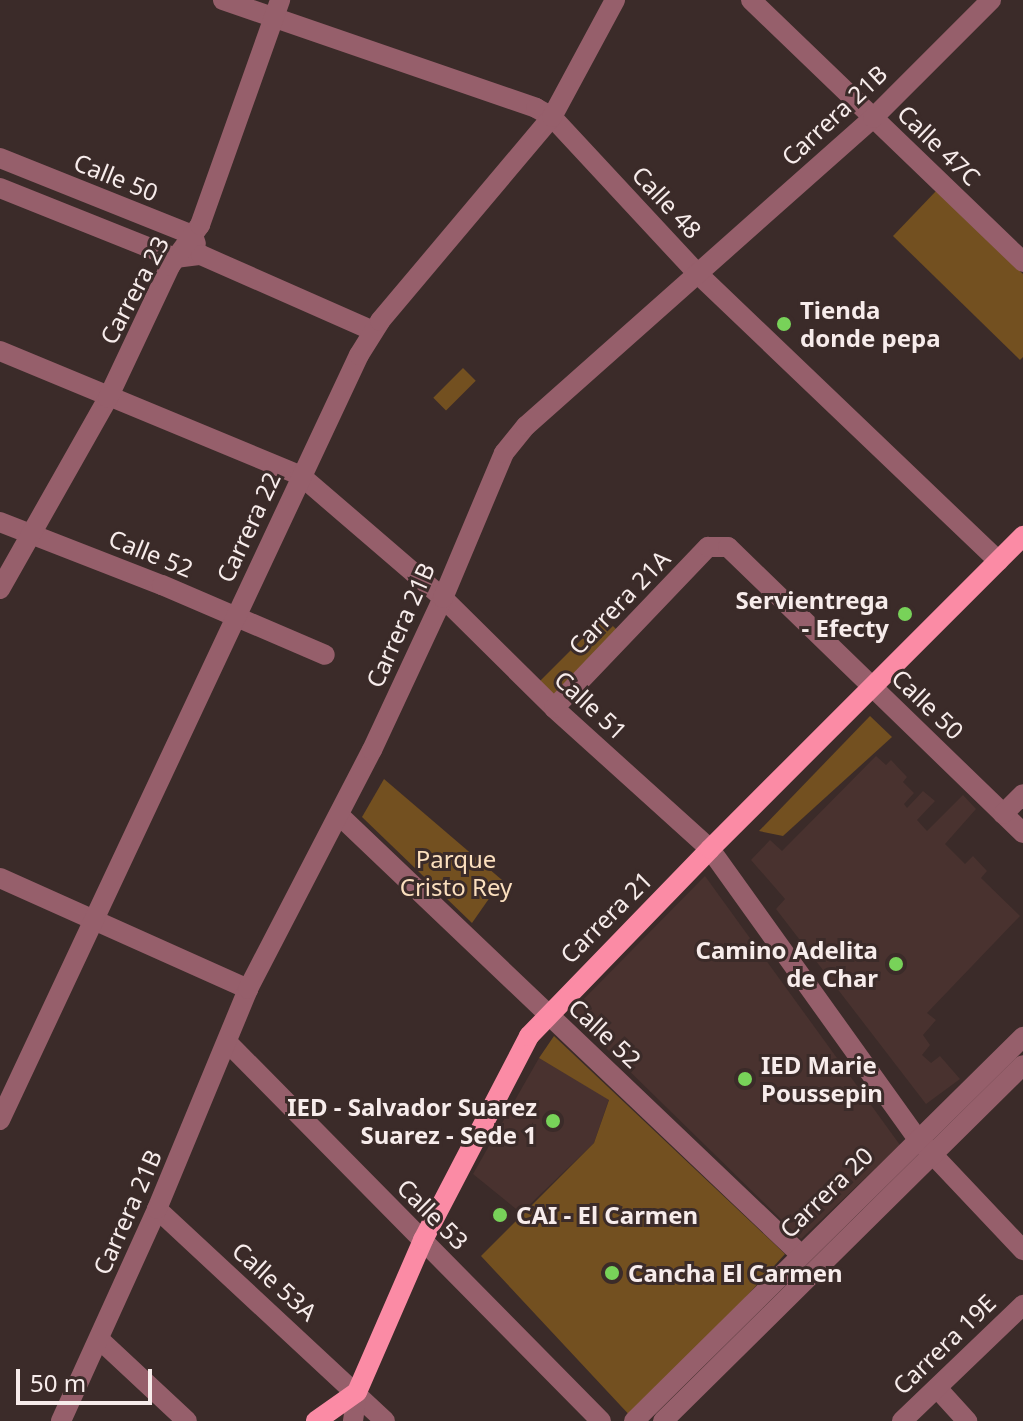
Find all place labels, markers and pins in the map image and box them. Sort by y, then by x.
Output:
place label: Tienda donde pepa [800,296,941,352]
marker: Tienda donde pepa [775,315,793,333]
place label: Servientrega - Efecty [735,586,889,642]
marker: Servientrega - Efecty [896,605,914,623]
place label: Camino Adelita de Char [696,936,878,992]
marker: Camino Adelita de Char [885,953,907,975]
place label: IED Marie Poussepin [761,1051,883,1107]
marker: IED Marie Poussepin [736,1070,754,1088]
place label: IED - Salvador Suarez Suarez - Sede 1 [287,1093,537,1149]
marker: IED - Salvador Suarez Suarez - Sede 1 [544,1112,562,1130]
place label: CAI - El Carmen [516,1201,698,1229]
marker: CAI - El Carmen [491,1206,509,1224]
place label: Cancha El Carmen [628,1259,843,1287]
marker: Cancha El Carmen [603,1264,621,1282]

